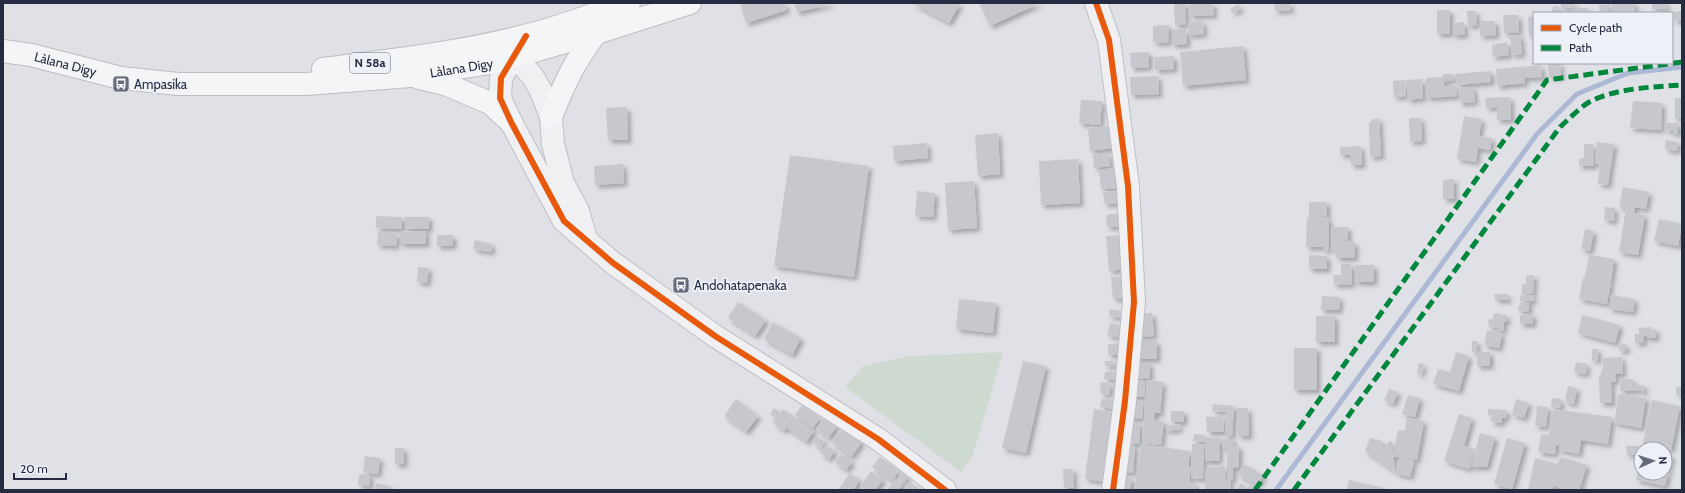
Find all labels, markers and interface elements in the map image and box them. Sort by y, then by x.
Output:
legend [1533,12,1673,64]
text: Cycle path [1569,20,1622,35]
text: Path [1569,40,1592,55]
street label: Làlana Digy [33,48,99,80]
road number: N 58a [350,53,390,73]
street label: Làlana Digy [429,55,495,81]
bus stop icon: Ampasika [111,74,131,94]
place label: Ampasika [134,76,188,92]
bus stop icon: Andohatapenaka [671,275,691,295]
place label: Andohatapenaka [694,277,788,293]
north arrow [1633,441,1673,481]
scale bar [14,455,66,481]
text: N [1656,456,1670,465]
text: 20 m [20,461,48,476]

